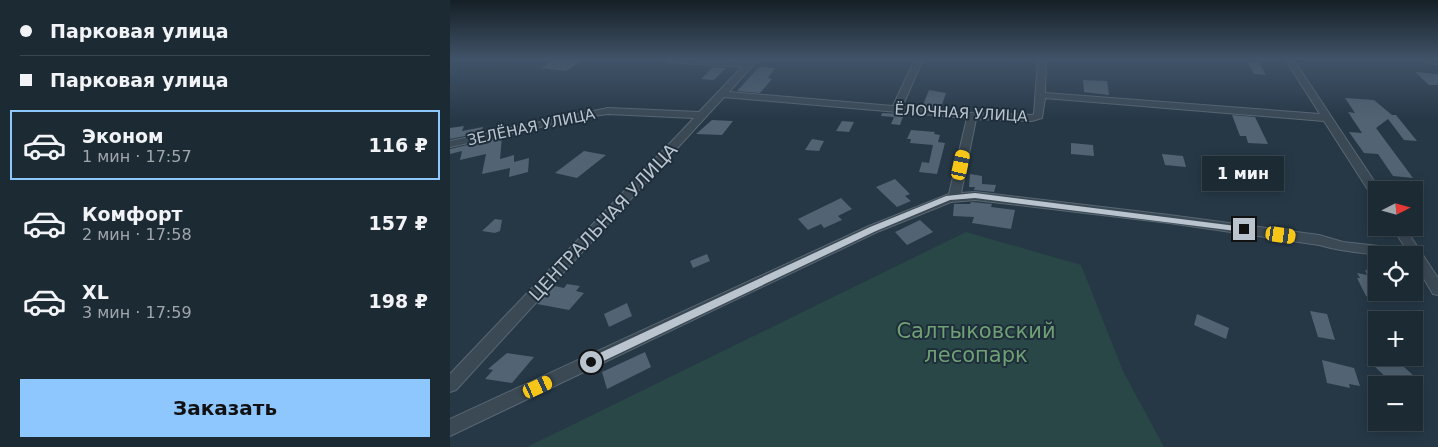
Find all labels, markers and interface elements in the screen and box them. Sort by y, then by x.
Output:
text: Парковая улица [50,20,228,42]
text: Парковая улица [50,69,228,91]
street label: ЁЛОЧНАЯ УЛИЦА [894,100,1029,126]
street label: ЗЕЛЁНАЯ УЛИЦА [465,104,597,149]
icon: car [22,123,67,168]
text: Эконом [82,125,164,147]
text: 116 ₽ [369,134,428,156]
street label: ЦЕНТРАЛЬНАЯ УЛИЦА [525,139,682,305]
text: 1 мин · 17:57 [82,147,192,166]
car [950,149,971,181]
callout: 1 мин [1203,156,1285,192]
text: 1 мин [1217,164,1269,183]
north arrow [1368,181,1422,236]
map controls [1368,181,1423,431]
icon: car [22,201,67,246]
text: Комфорт [82,203,183,225]
text: 157 ₽ [369,212,428,234]
route end [1233,218,1255,240]
text: 2 мин · 17:58 [82,225,192,244]
car [1265,225,1296,245]
button: locate [1368,246,1423,301]
icon: car [22,279,67,324]
text: XL [82,281,109,303]
text: 198 ₽ [369,290,428,312]
text: 3 мин · 17:59 [82,303,192,322]
button: + [1368,311,1423,366]
park label: Салтыковский лесопарк [896,319,1056,367]
route start [580,351,602,373]
car [521,374,554,400]
button: − [1368,376,1423,431]
button: Заказать [20,379,430,437]

